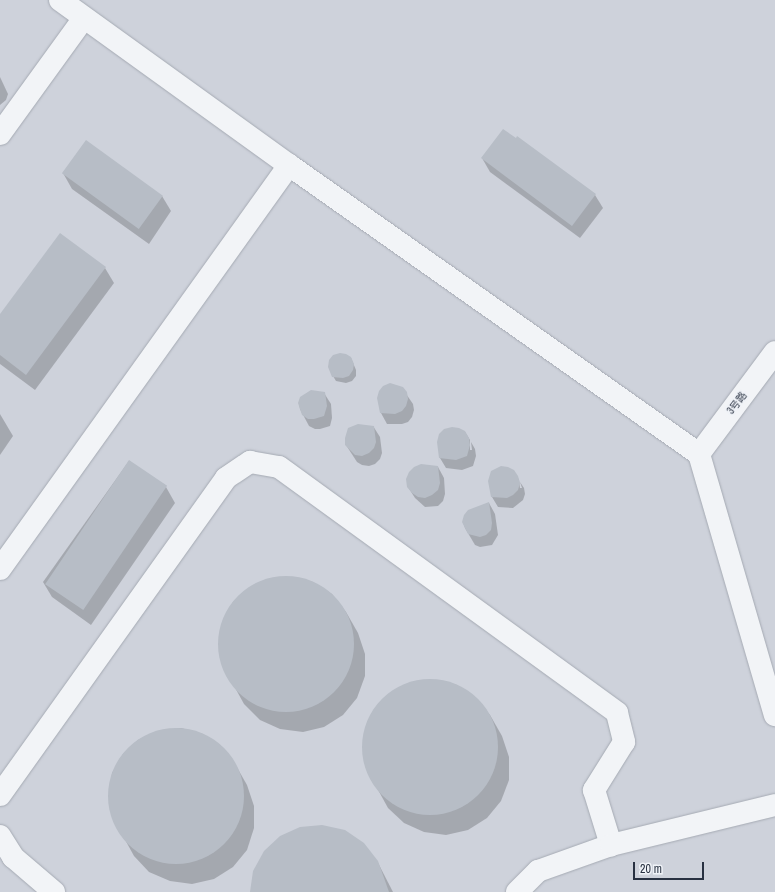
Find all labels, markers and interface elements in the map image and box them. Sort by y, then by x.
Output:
street label: 3号路 [725,390,749,416]
scale bar [635,854,706,880]
text: 20 m [640,861,662,877]

